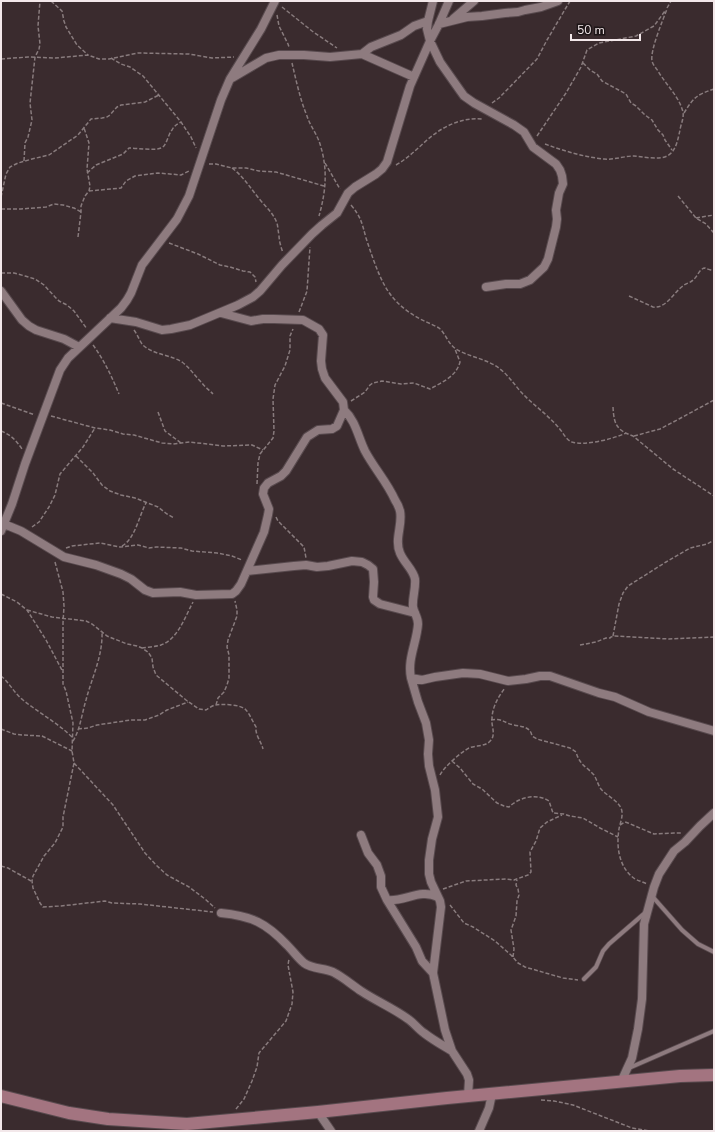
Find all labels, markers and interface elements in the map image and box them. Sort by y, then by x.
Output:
scale bar [571,16,640,42]
text: 50 m [577,22,605,38]

